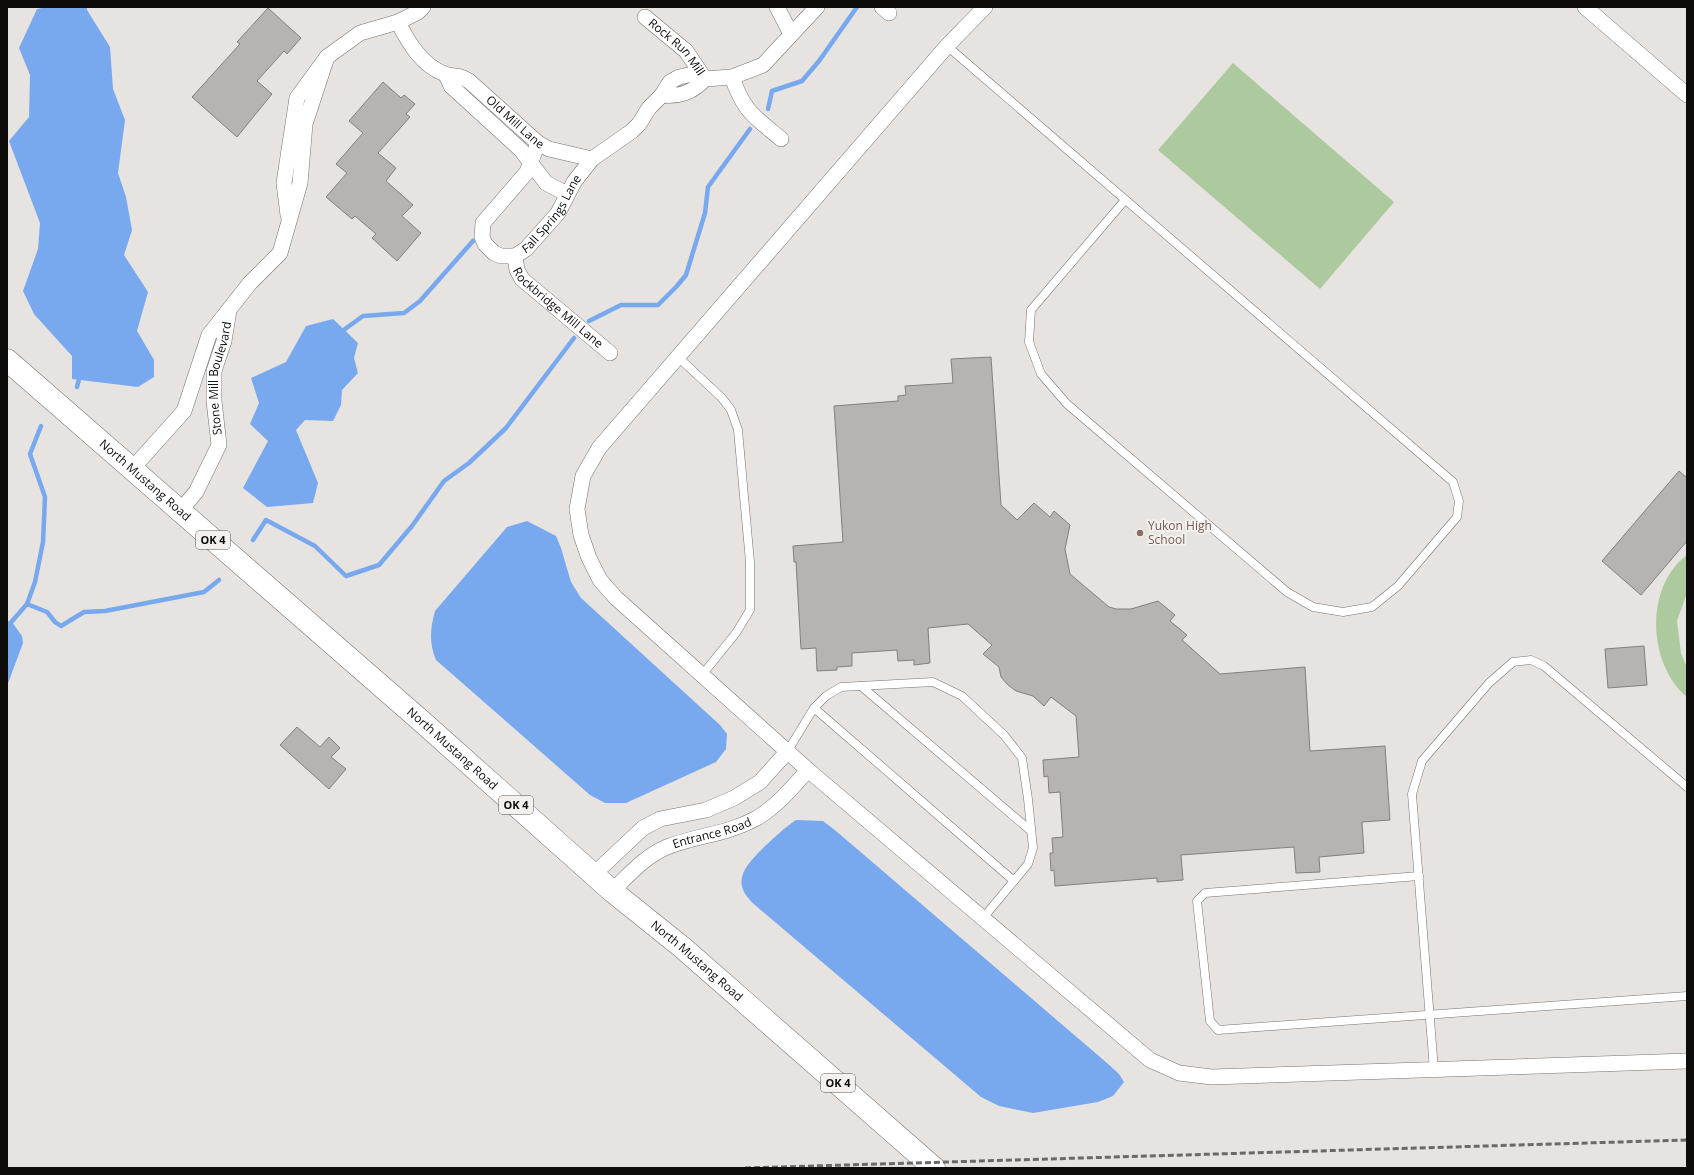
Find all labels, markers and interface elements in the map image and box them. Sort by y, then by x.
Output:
street label: Rock Run Mill [645,14,709,79]
street label: Old Mill Lane [483,91,547,153]
street label: Fall Springs Lane [518,170,585,257]
street label: Rockbridge Mill Lane [509,264,607,352]
street label: Stone Mill Boulevard [205,320,235,436]
street label: North Mustang Road [96,435,195,524]
place label: Yukon High School [1148,517,1212,548]
marker: Yukon High School [1135,528,1145,538]
road number: OK 4 [196,531,230,549]
street label: North Mustang Road [403,703,502,793]
road number: OK 4 [499,796,533,814]
street label: Entrance Road [670,813,754,852]
street label: North Mustang Road [647,916,747,1005]
road number: OK 4 [821,1074,855,1092]

